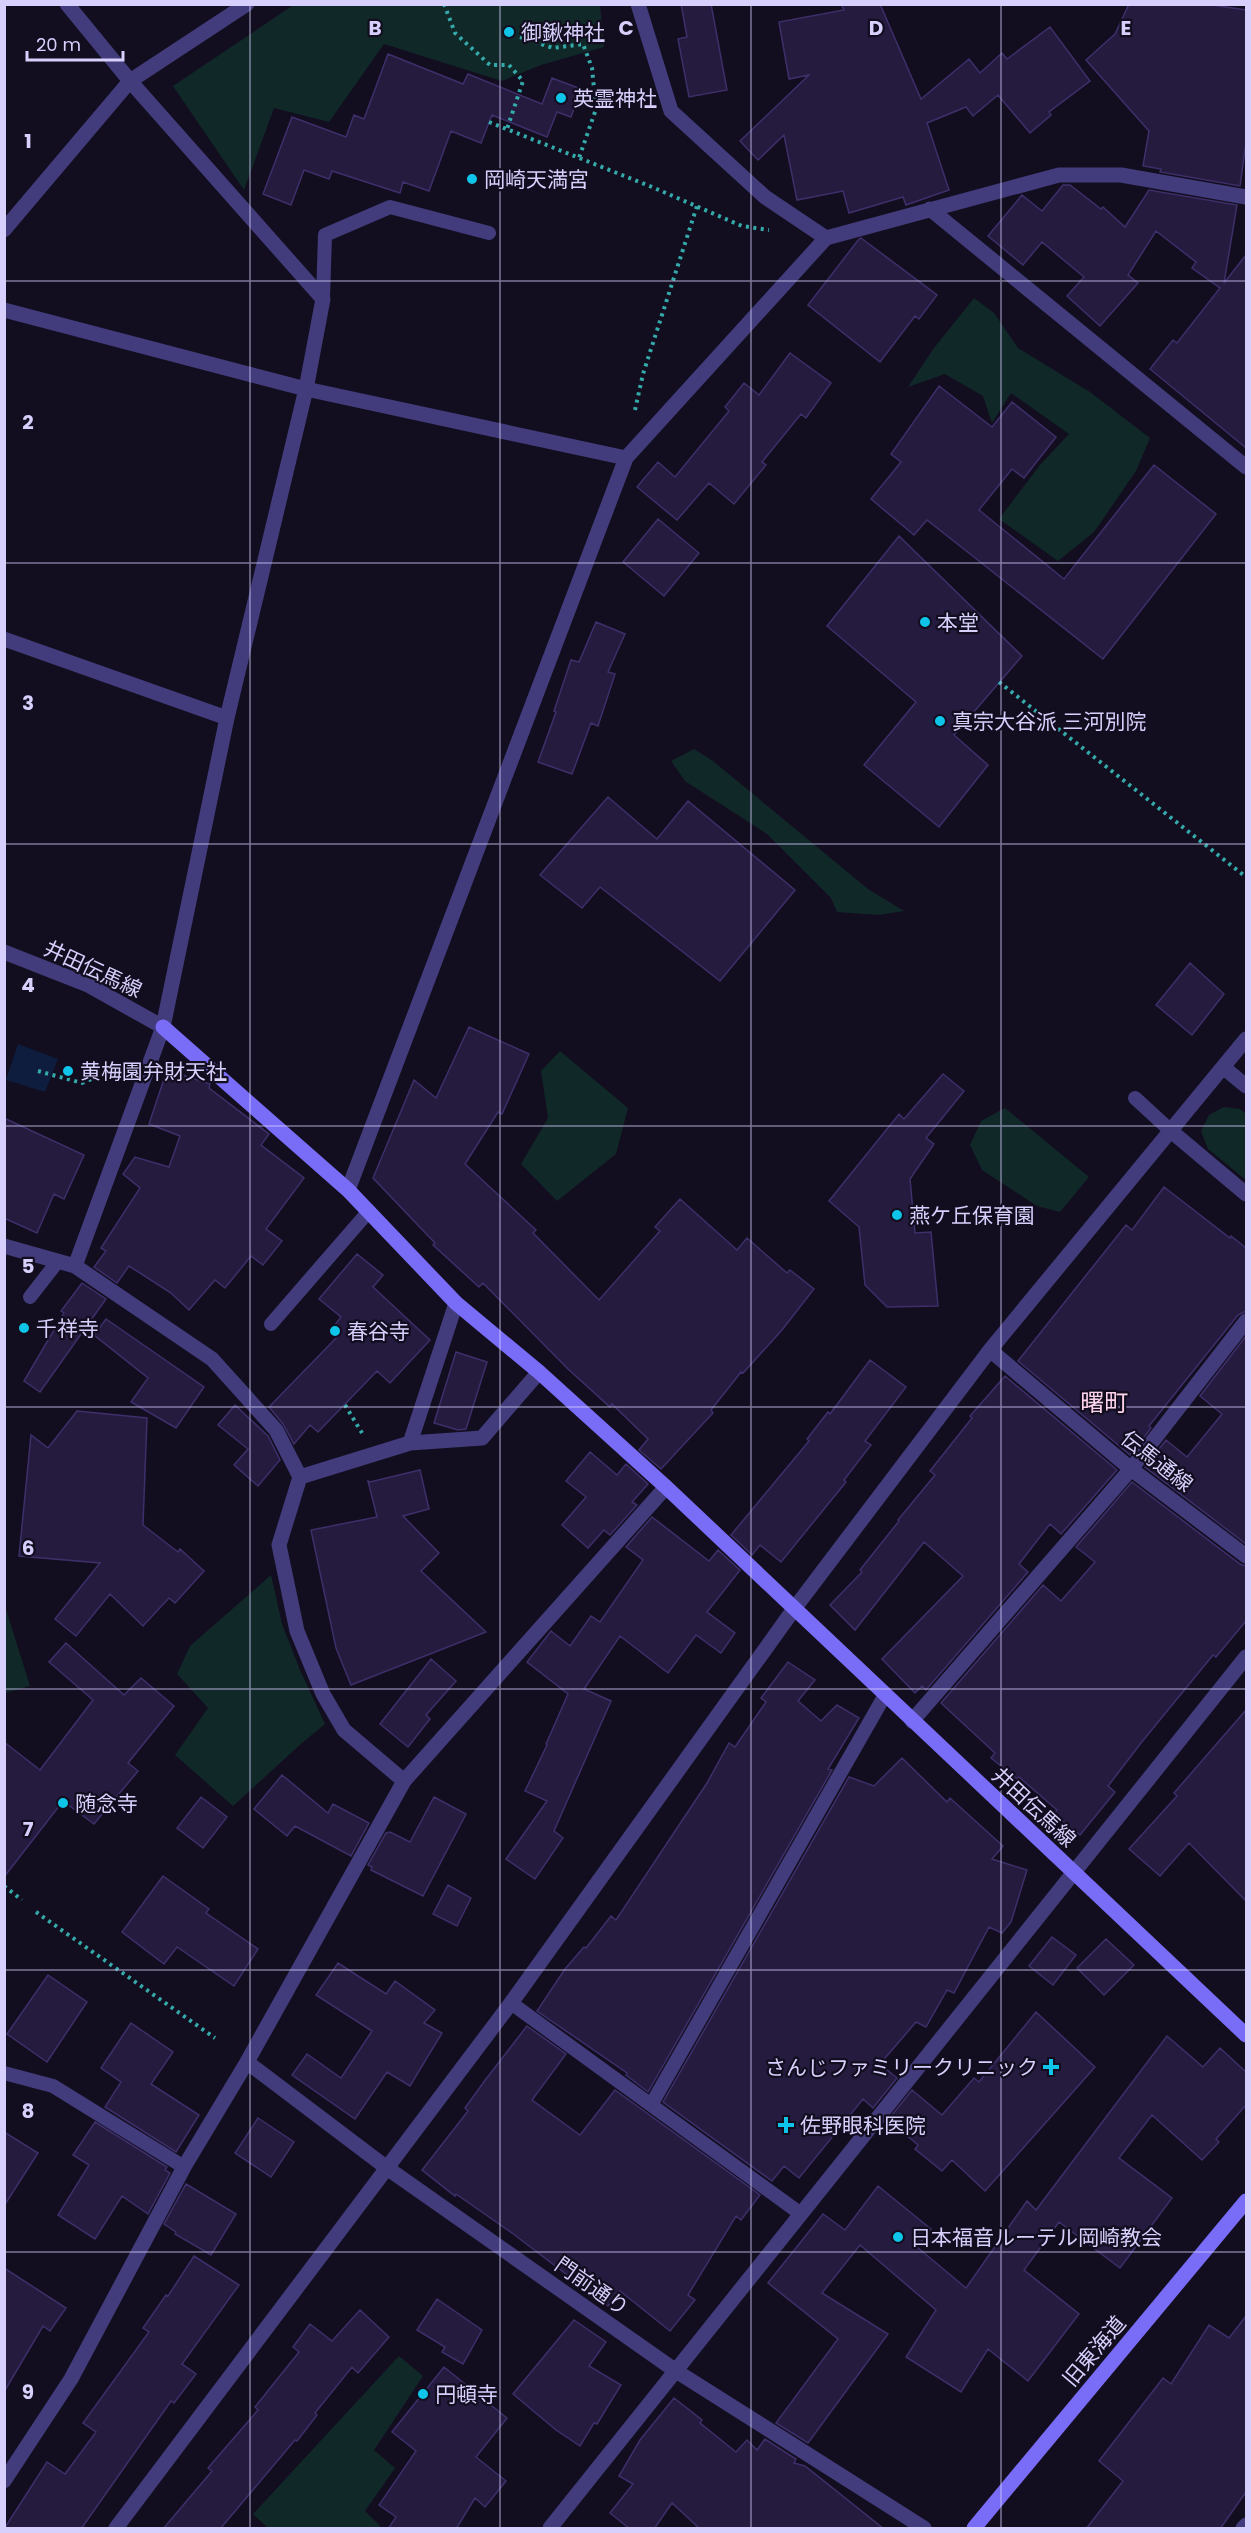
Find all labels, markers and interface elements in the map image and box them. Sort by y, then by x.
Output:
text: B [368,14,382,42]
text: C [618,14,634,42]
text: D [869,14,883,42]
text: E [1121,14,1131,42]
place label: 御鍬神社 [521,18,605,47]
scale bar [27,24,123,62]
marker: 御鍬神社 [502,25,516,39]
text: 20 m [36,32,81,57]
place label: 英霊神社 [573,84,657,113]
marker: 英霊神社 [554,91,568,105]
text: 1 [24,127,32,155]
place label: 岡崎天満宮 [484,165,589,194]
marker: 岡崎天満宮 [465,172,479,186]
text: 2 [22,408,34,436]
place label: 本堂 [937,608,979,637]
marker: 本堂 [918,615,932,629]
text: 3 [22,689,34,717]
place label: 真宗大谷派 三河別院 [952,707,1147,736]
marker: 真宗大谷派 三河別院 [933,714,947,728]
street label: 井田伝馬線 [39,934,147,1004]
text: 4 [21,971,35,999]
place label: 黄梅園弁財天社 [80,1057,227,1086]
marker: 黄梅園弁財天社 [61,1064,75,1078]
place label: 燕ケ丘保育園 [909,1201,1035,1230]
marker: 燕ケ丘保育園 [890,1208,904,1222]
text: 5 [22,1252,35,1280]
place label: 千祥寺 [36,1314,99,1343]
place label: 春谷寺 [347,1317,410,1346]
marker: 千祥寺 [17,1321,31,1335]
marker: 春谷寺 [328,1324,342,1338]
district label: 曙町 [1080,1386,1128,1419]
street label: 伝馬通線 [1115,1424,1199,1498]
text: 6 [22,1534,34,1562]
street label: 井田伝馬線 [986,1761,1082,1853]
place label: 随念寺 [75,1789,138,1818]
marker: 随念寺 [56,1796,70,1810]
text: 7 [23,1815,34,1843]
place label: さんじファミリークリニック [765,2053,1038,2082]
marker: さんじファミリークリニック [1042,2058,1060,2076]
text: 8 [22,2097,34,2125]
place label: 佐野眼科医院 [800,2111,926,2140]
marker: 佐野眼科医院 [777,2116,795,2134]
place label: 日本福音ルーテル岡崎教会 [910,2223,1162,2252]
marker: 日本福音ルーテル岡崎教会 [891,2230,905,2244]
street label: 門前通り [549,2250,635,2322]
street label: 旧東海道 [1056,2310,1132,2392]
text: 9 [22,2378,34,2406]
place label: 円頓寺 [435,2380,498,2409]
marker: 円頓寺 [416,2387,430,2401]

